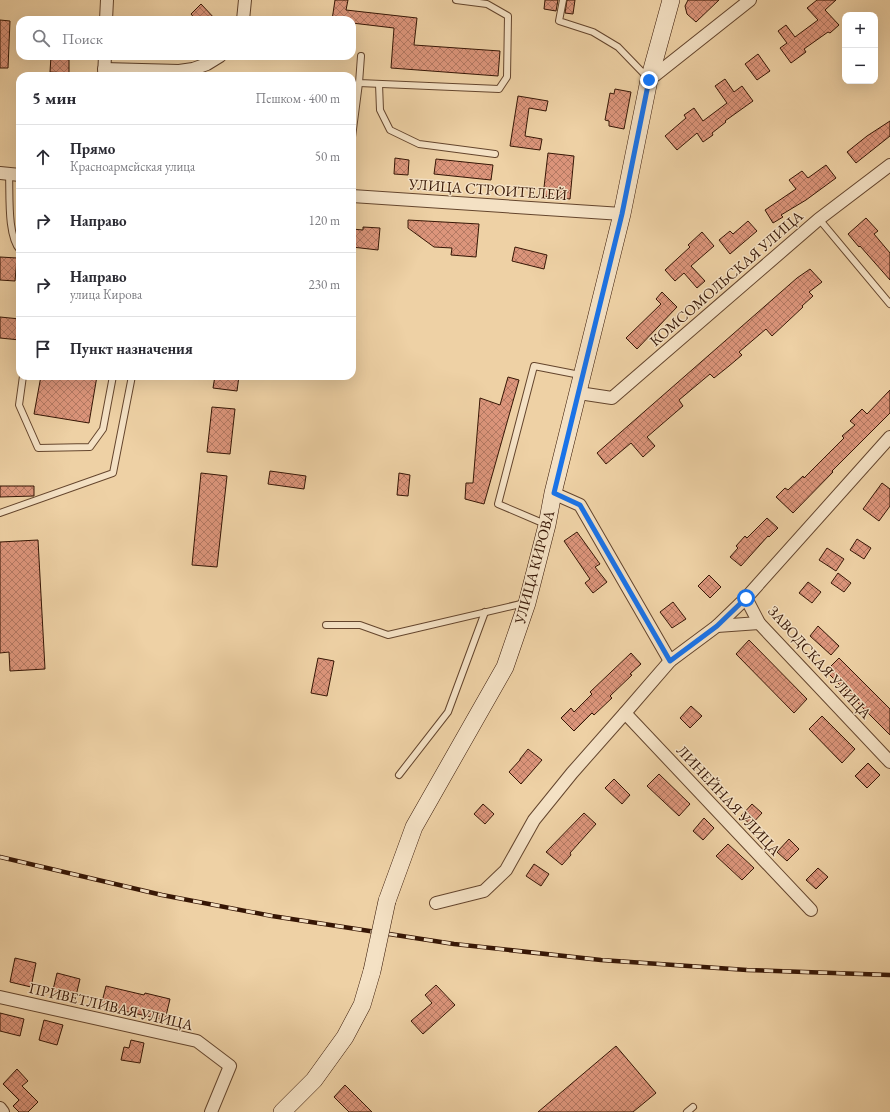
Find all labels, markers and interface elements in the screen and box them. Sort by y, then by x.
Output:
map controls [842,12,878,84]
button: + [842,12,878,48]
search box [16,16,356,60]
icon: search [30,27,52,49]
text: Поиск [62,29,103,48]
button: − [842,48,878,84]
route end [640,71,658,89]
text: 5 мин [32,87,76,109]
text: Пешком · 400 m [256,90,340,107]
text: Прямо [70,139,115,158]
icon: ahead [32,146,54,168]
text: 50 m [315,148,340,165]
text: Красноармейская улица [70,158,195,175]
street label: УЛИЦА СТРОИТЕЛЕЙ [407,174,568,204]
street label: КОМСОМОЛЬСКАЯ УЛИЦА [645,206,807,350]
icon: right [32,210,54,232]
text: Направо [70,211,127,230]
text: 120 m [309,212,340,229]
text: Направо [70,267,127,286]
icon: right [32,274,54,296]
text: 230 m [309,276,340,293]
text: улица Кирова [70,286,142,303]
icon: arrive [32,338,54,360]
text: Пункт назначения [70,339,193,358]
street label: УЛИЦА КИРОВА [509,507,558,627]
route start [737,589,755,607]
street label: ЗАВОДСКАЯ УЛИЦА [764,601,876,723]
street label: ЛИНЕЙНАЯ УЛИЦА [673,741,786,860]
street label: ПРИВЕТЛИВАЯ УЛИЦА [27,978,195,1034]

